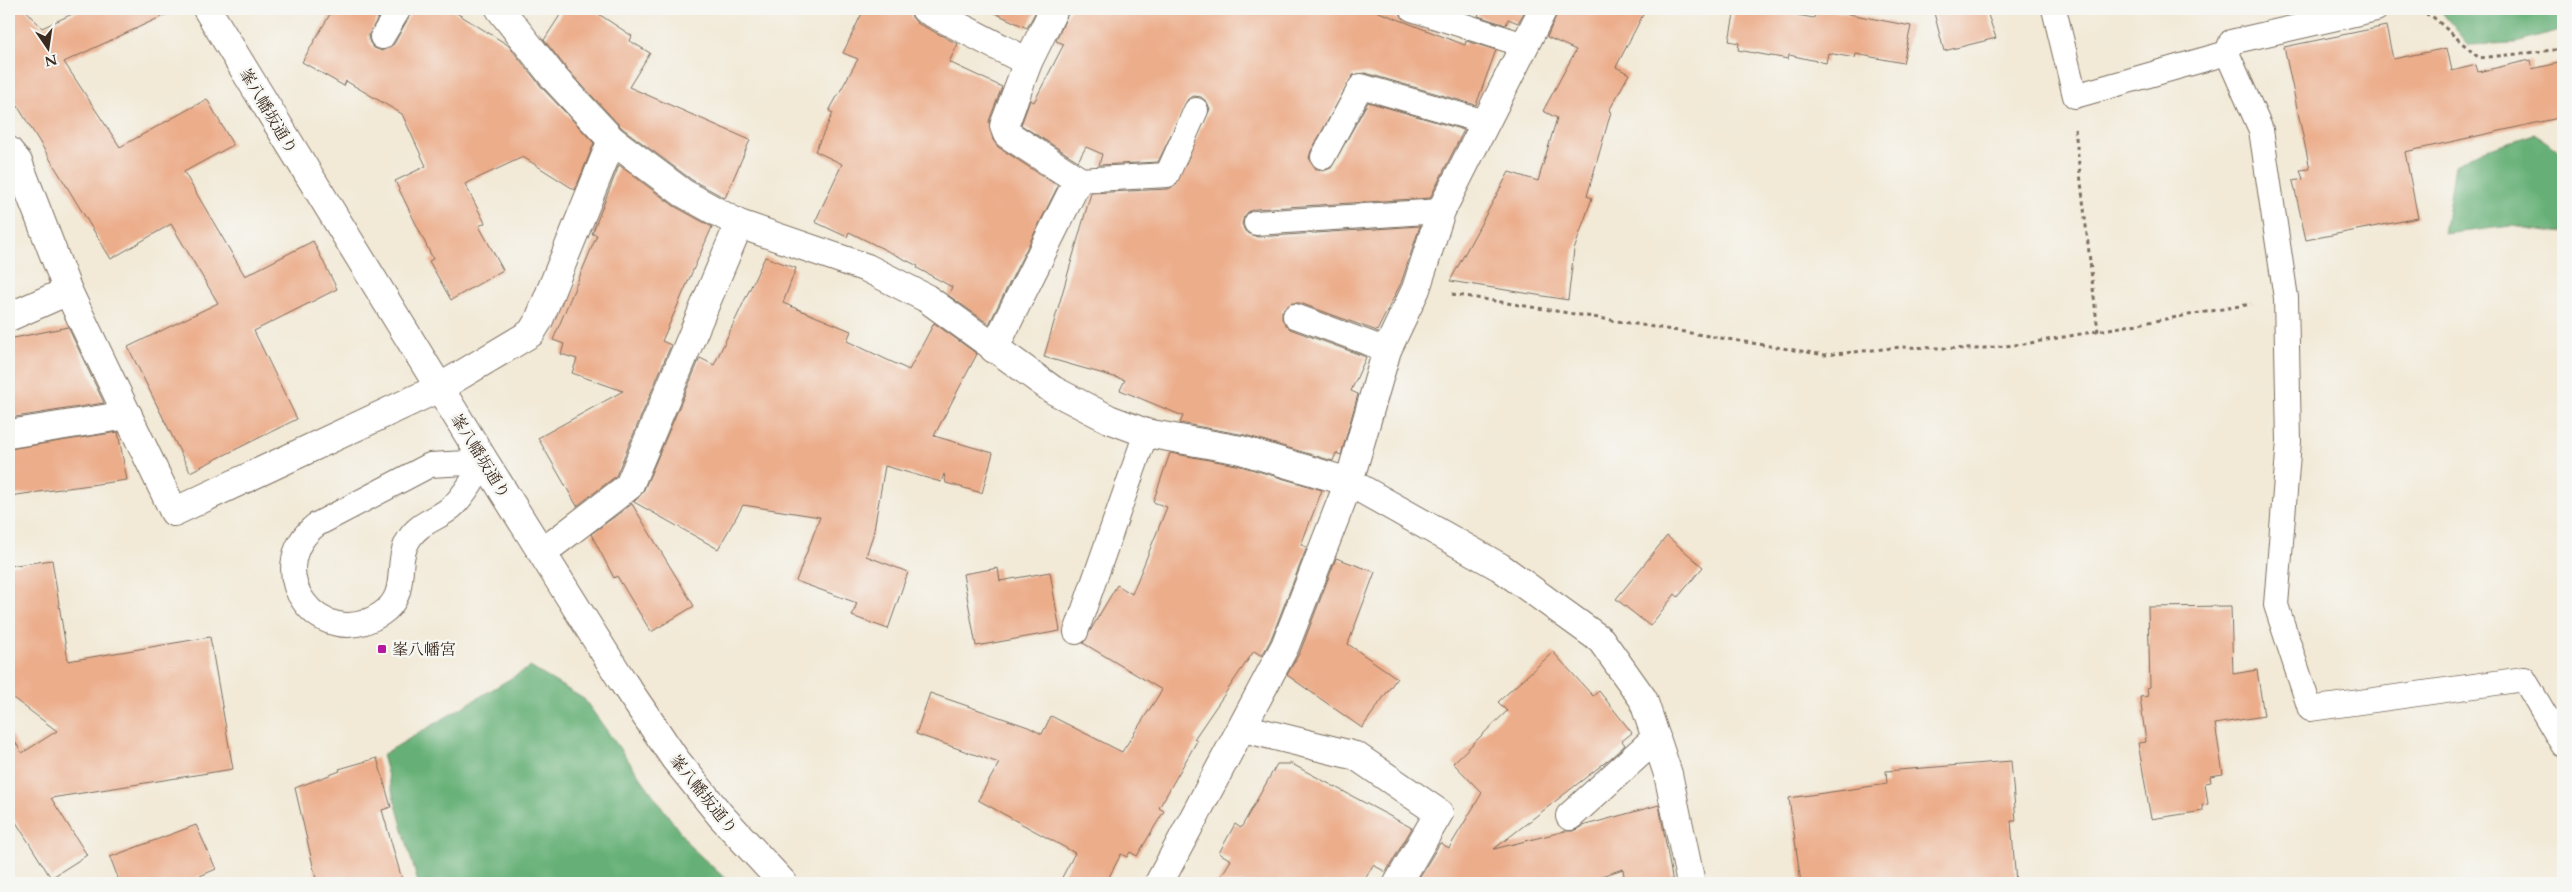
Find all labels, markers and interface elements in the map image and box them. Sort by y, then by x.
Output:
north arrow [22,22,72,72]
text: N [43,50,59,71]
street label: 峯八幡坂通り [234,65,302,158]
street label: 峯八幡坂通り [445,410,515,503]
place label: 峯八幡宮 [392,639,456,661]
marker: 峯八幡宮 [376,643,388,655]
street label: 峯八幡坂通り [664,750,742,839]

